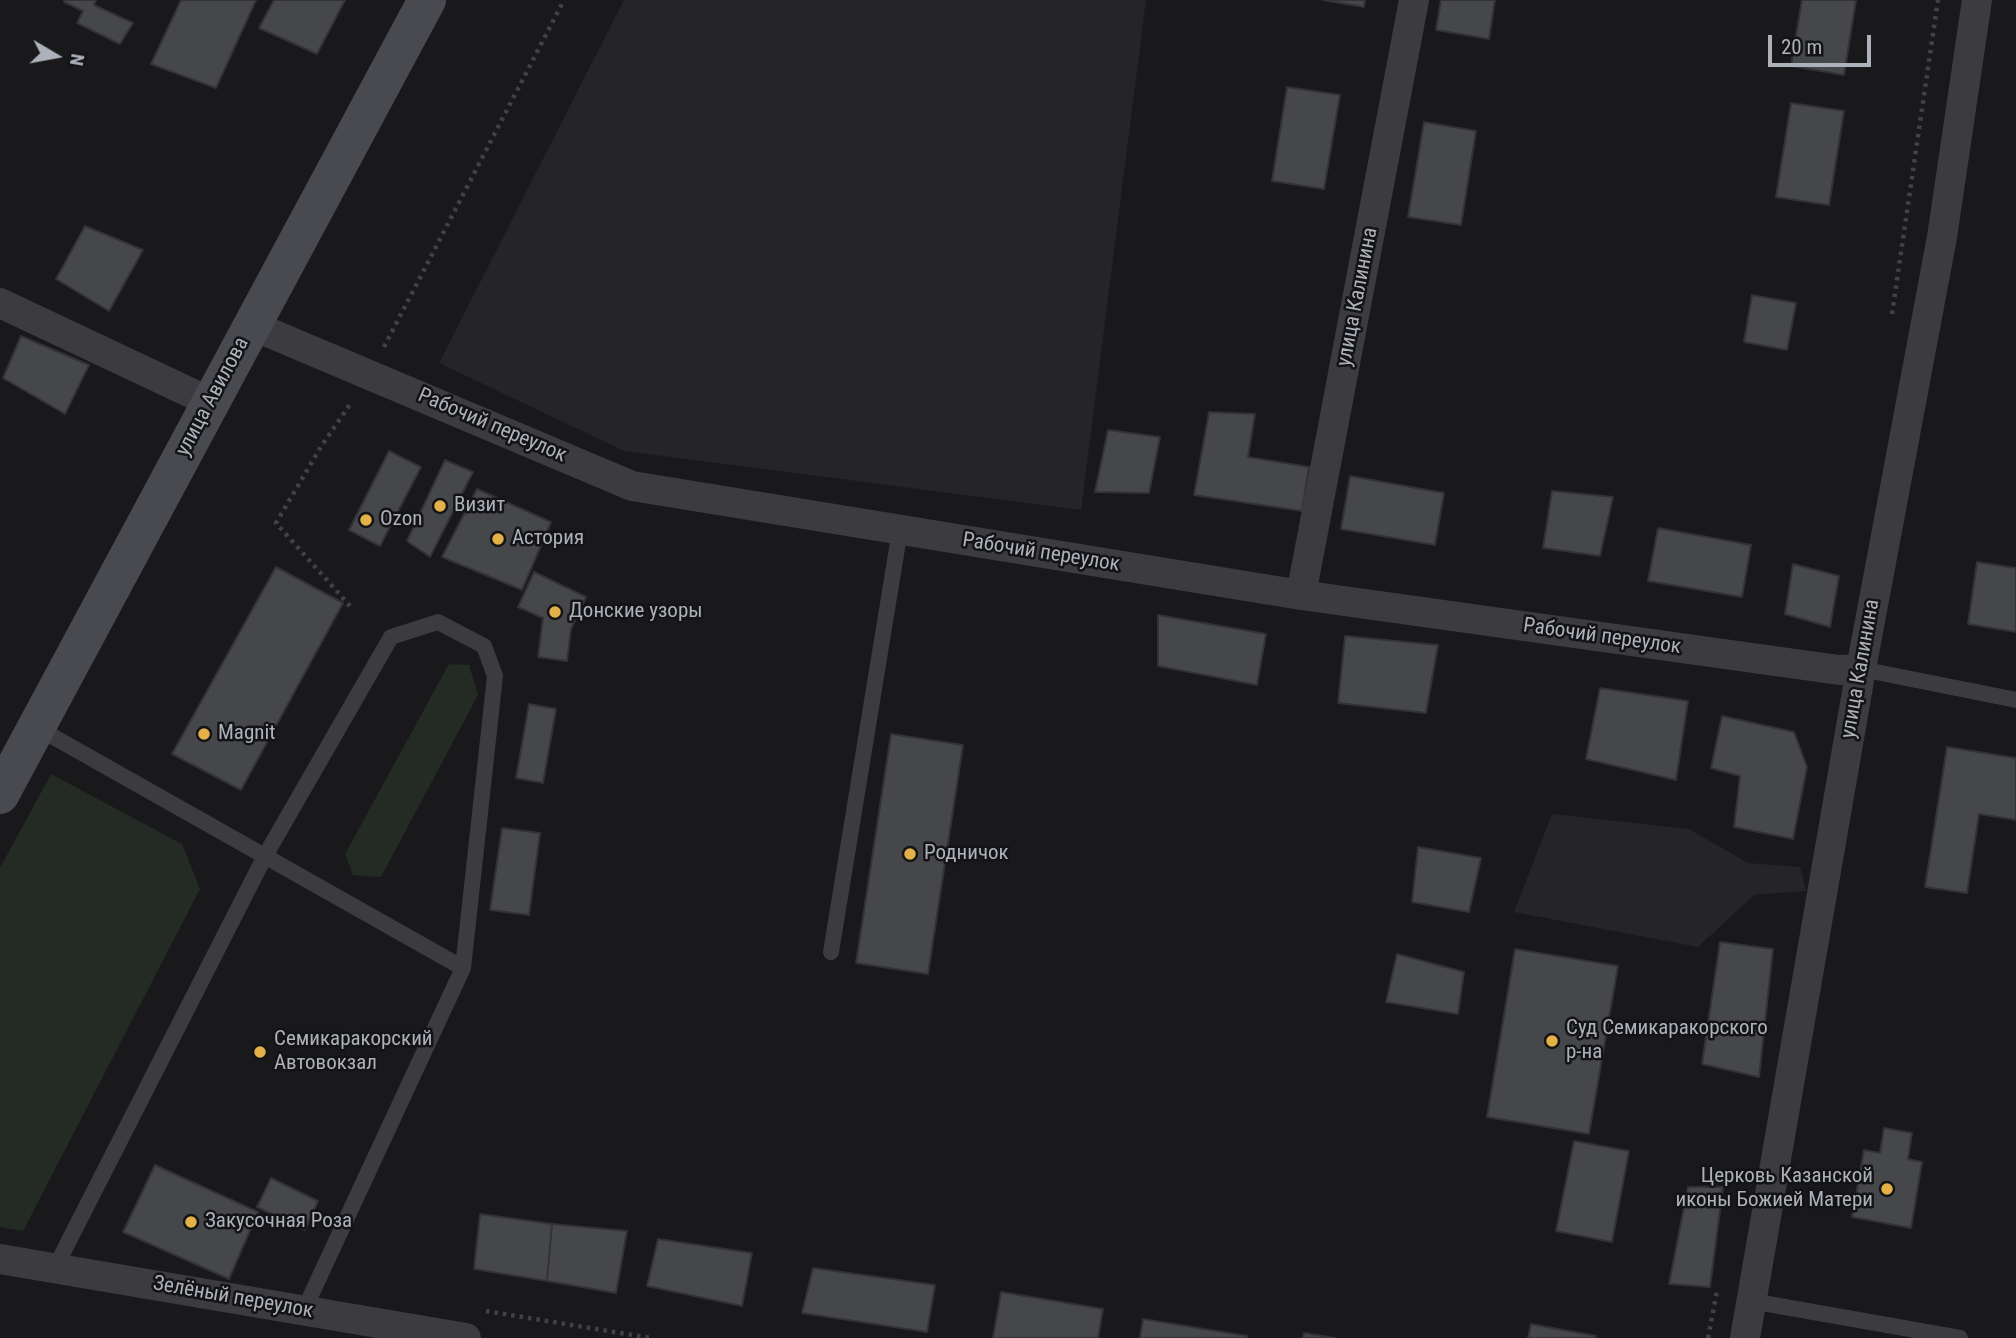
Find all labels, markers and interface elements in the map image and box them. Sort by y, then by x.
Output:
north arrow [21,21,91,91]
scale bar [1771,21,1874,65]
text: 20 m [1781,35,1822,59]
text: N [65,52,90,67]
street label: улица Калинина [1332,225,1384,369]
street label: улица Авилова [171,333,255,461]
street label: Рабочий переулок [414,383,570,469]
place label: Визит [454,493,505,519]
marker: Визит [432,498,448,514]
place label: Ozon [380,507,422,533]
marker: Ozon [358,512,374,528]
place label: Астория [512,526,584,552]
street label: Рабочий переулок [961,528,1121,578]
marker: Астория [490,531,506,547]
street label: улица Калинина [1836,597,1886,741]
place label: Донские узоры [569,599,703,625]
marker: Донские узоры [547,604,563,620]
street label: Рабочий переулок [1522,613,1682,661]
place label: Magnit [218,721,275,747]
marker: Magnit [196,726,212,742]
place label: Родничок [924,841,1009,867]
marker: Родничок [902,846,918,862]
place label: Суд Семикаракорского р-на [1566,1016,1768,1066]
place label: Семикаракорский Автовокзал [274,1027,433,1077]
marker: Суд Семикаракорского р-на [1544,1033,1560,1049]
marker: Семикаракорский Автовокзал [252,1044,268,1060]
place label: Церковь Казанской иконы Божией Матери [1675,1164,1873,1214]
marker: Церковь Казанской иконы Божией Матери [1879,1181,1895,1197]
place label: Закусочная Роза [205,1209,352,1235]
marker: Закусочная Роза [183,1214,199,1230]
street label: Зелёный переулок [151,1272,315,1324]

